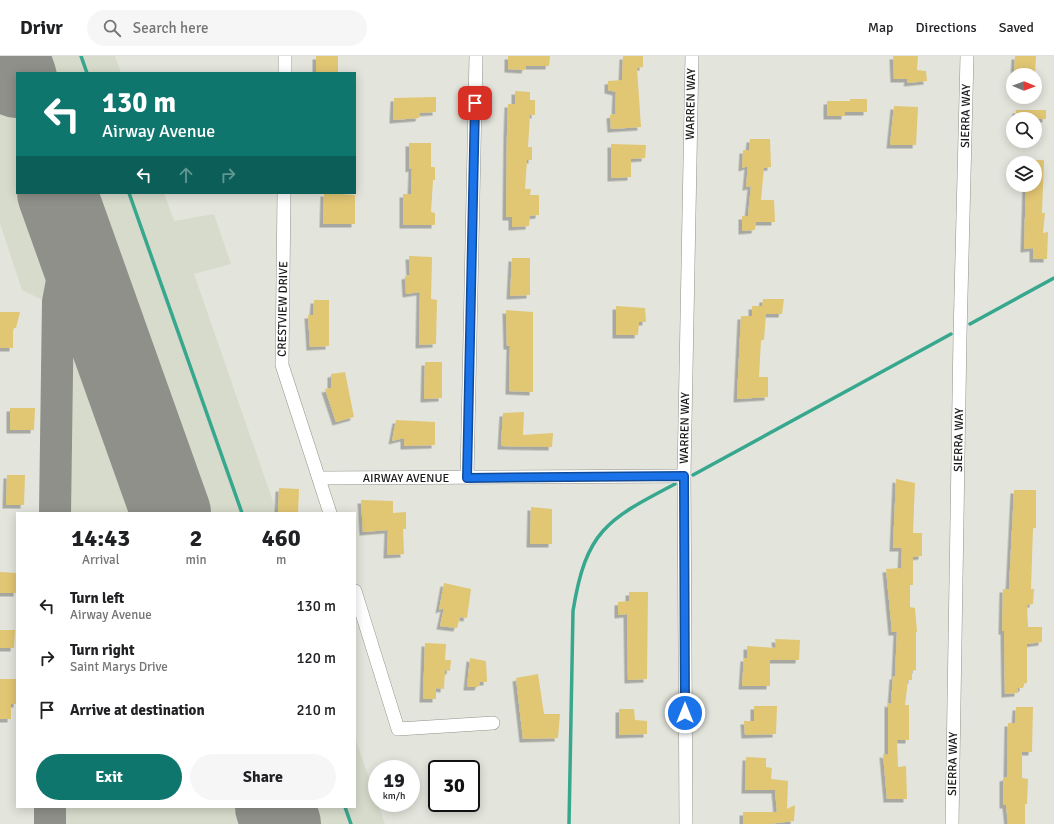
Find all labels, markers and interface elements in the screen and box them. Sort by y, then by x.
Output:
search box [87,10,367,46]
text: Drivr [20,16,63,40]
icon: search [101,17,123,39]
text: Search here [133,19,208,37]
text: Map [868,19,894,36]
text: Directions [916,19,977,36]
text: Saved [999,19,1034,36]
street label: WARREN WAY [683,68,699,140]
north arrow [1006,68,1042,104]
map controls [1006,68,1042,192]
street label: SIERRA WAY [958,84,974,148]
text: 130 m [102,86,176,120]
pin [458,86,492,120]
icon: left [36,88,88,140]
icon: arrive [464,92,486,114]
button: search [1006,112,1042,148]
text: Airway Avenue [102,120,215,142]
button: layers [1006,156,1042,192]
icon: left [133,164,155,186]
icon: ahead [175,164,197,186]
icon: right [217,164,239,186]
street label: CRESTVIEW DRIVE [275,261,291,357]
street label: WARREN WAY [677,392,693,464]
street label: SIERRA WAY [951,408,967,472]
street label: AIRWAY AVENUE [363,471,450,486]
text: 14:43 [71,523,130,553]
text: 2 [190,523,202,553]
text: 460 [262,523,301,553]
text: Arrival [82,552,119,568]
text: min [186,552,207,568]
text: m [276,552,286,568]
text: Turn left [70,589,124,607]
icon: left [36,595,58,617]
text: 130 m [296,597,336,615]
text: Airway Avenue [70,607,152,623]
text: Turn right [70,641,135,659]
icon: right [36,647,58,669]
text: 120 m [296,649,336,667]
text: Saint Marys Drive [70,659,168,675]
position arrow [664,692,706,734]
icon: arrive [36,699,58,721]
text: Arrive at destination [70,701,205,719]
text: 210 m [296,701,336,719]
street label: SIERRA WAY [945,732,961,796]
button: Exit [36,754,182,800]
button: Share [190,754,336,800]
speed limit sign: 30 [428,760,480,812]
text: 19 [383,768,405,793]
text: km/h [383,790,405,802]

